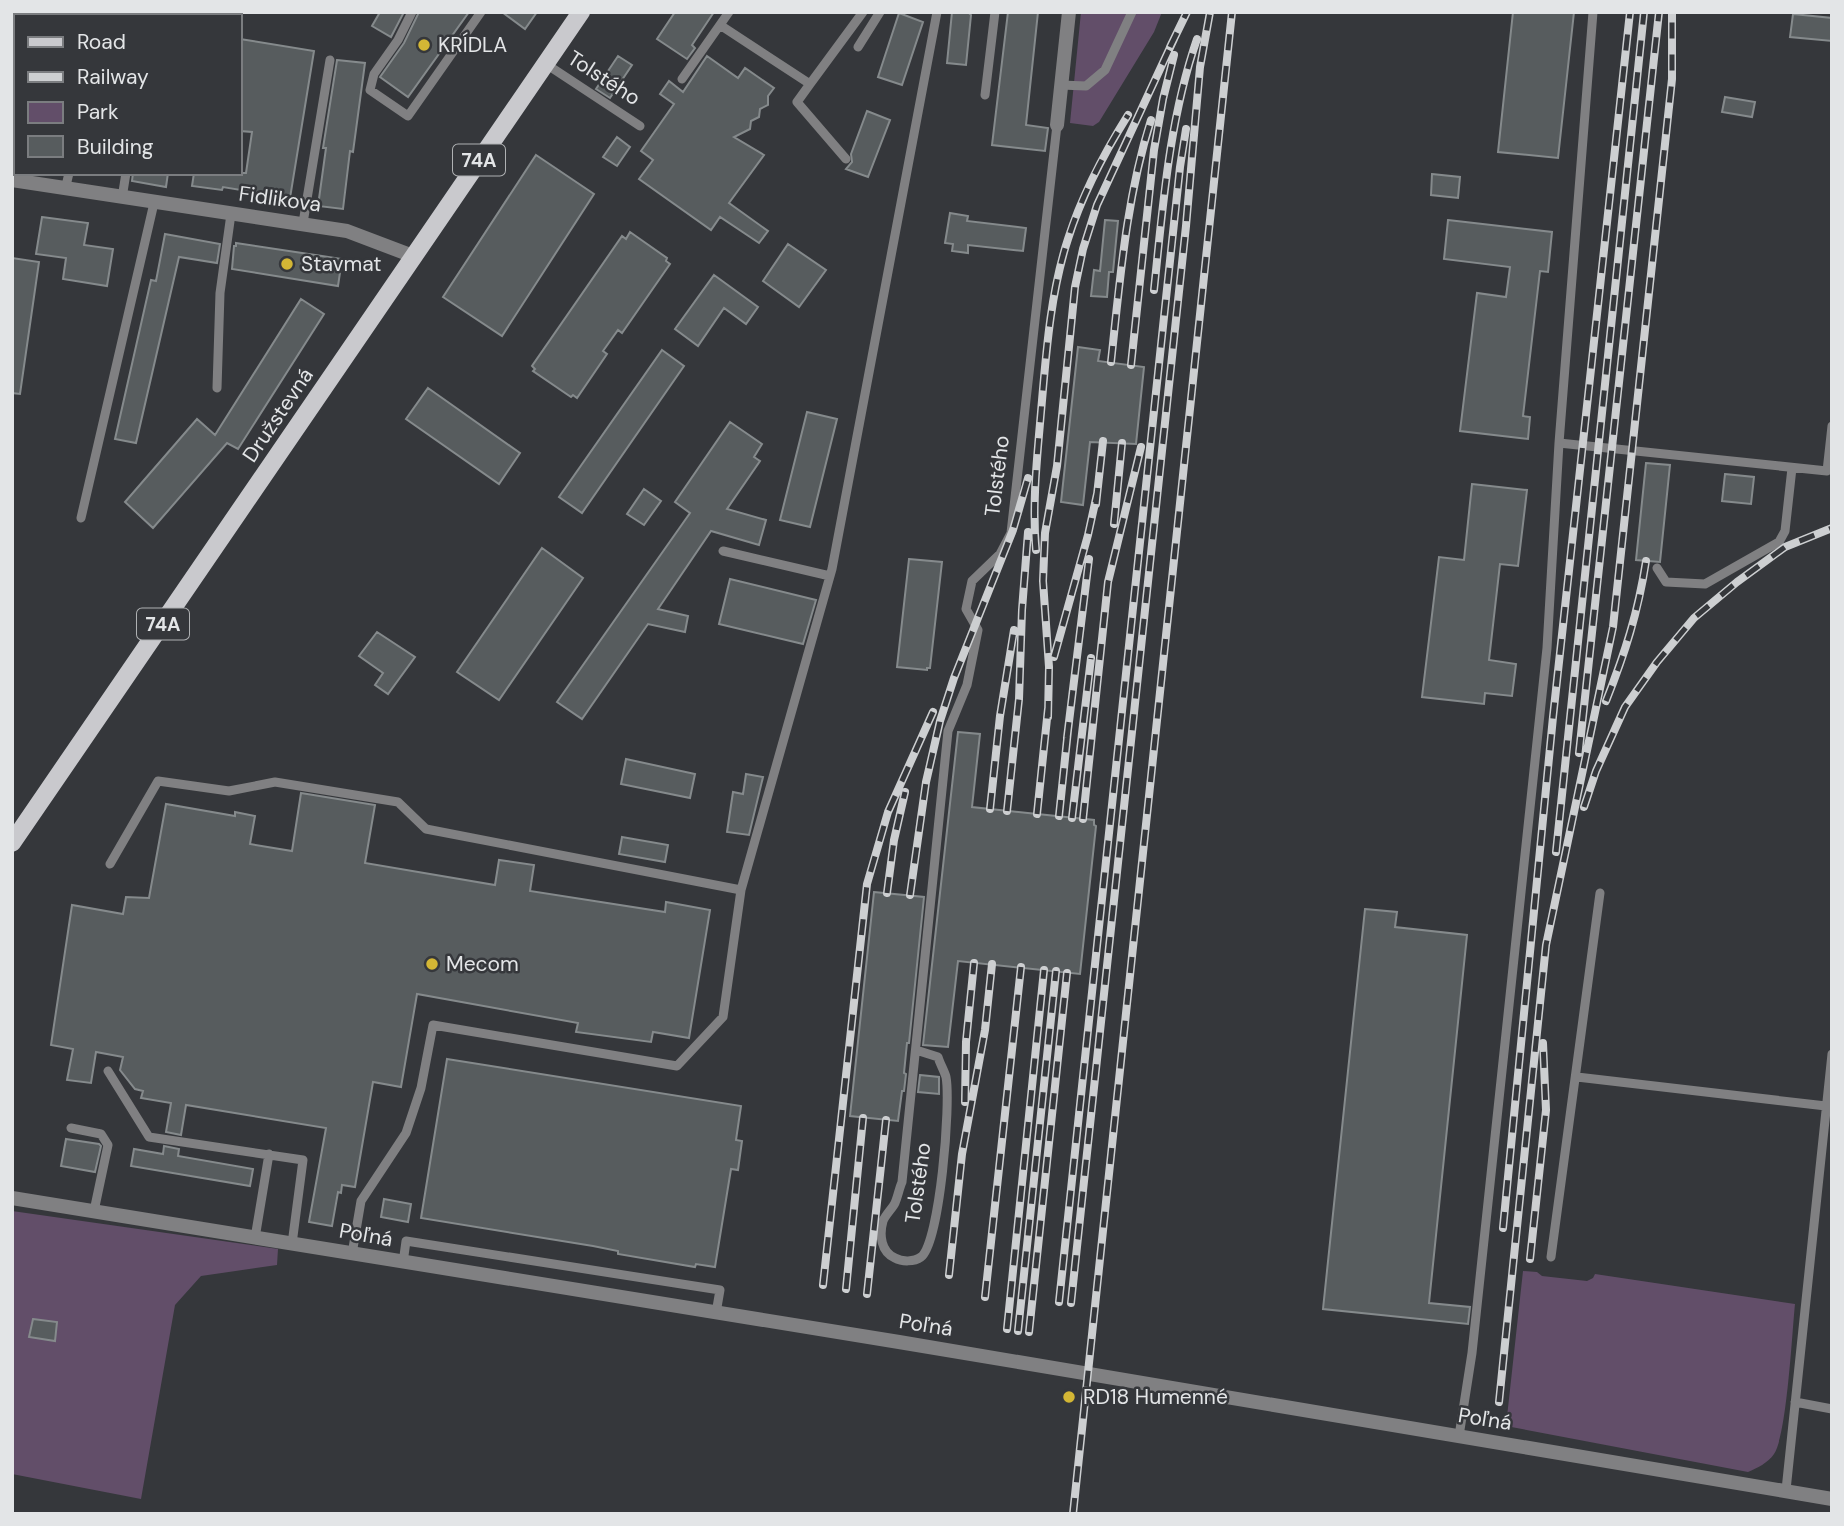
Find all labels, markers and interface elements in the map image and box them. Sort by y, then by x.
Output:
legend [14,14,242,175]
text: Road [77,28,126,56]
place label: KRÍDLA [438,31,507,59]
marker: KRÍDLA [416,37,432,53]
street label: Tolstého [562,44,646,112]
text: Railway [77,63,149,91]
text: Park [77,98,119,126]
text: Building [77,133,154,161]
road number: 74A [453,144,505,176]
street label: Fidlikova [237,179,323,219]
place label: Stavmat [301,250,382,278]
marker: Stavmat [279,256,295,272]
street label: Družstevná [236,362,320,468]
street label: Tolstého [978,434,1016,518]
road number: 74A [137,608,189,639]
place label: Mecom [446,950,519,978]
marker: Mecom [424,956,440,972]
street label: Tolstého [898,1141,938,1225]
street label: Poľná [337,1217,395,1253]
street label: Poľná [897,1307,955,1343]
place label: RD18 Humenné [1083,1383,1228,1411]
marker: RD18 Humenné [1061,1389,1077,1405]
street label: Poľná [1456,1401,1514,1437]

